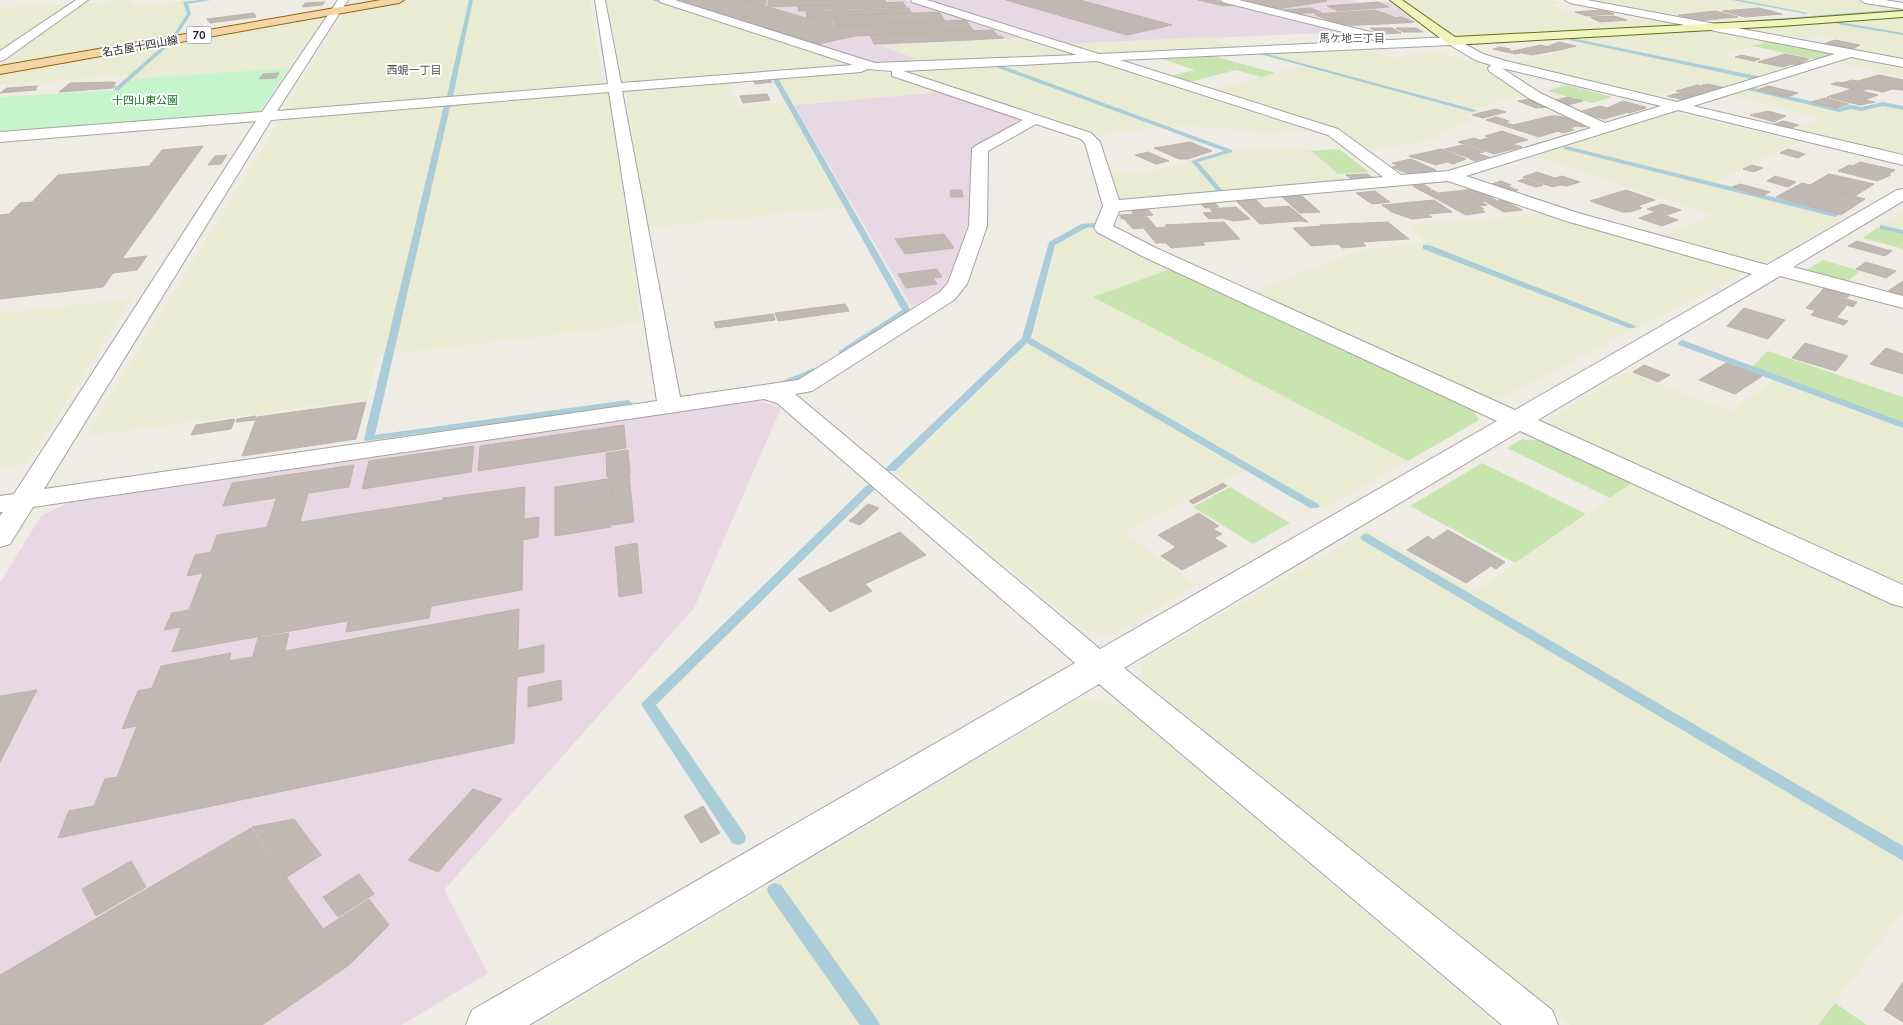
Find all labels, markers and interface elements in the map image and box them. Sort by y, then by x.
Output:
road number: 70 [186,26,212,44]
district label: 馬ケ地三丁目 [1319,31,1385,45]
street label: 名古屋十四山線 [101,32,179,60]
district label: 西蜆一丁目 [387,63,442,77]
park label: 十四山東公園 [112,93,178,107]

